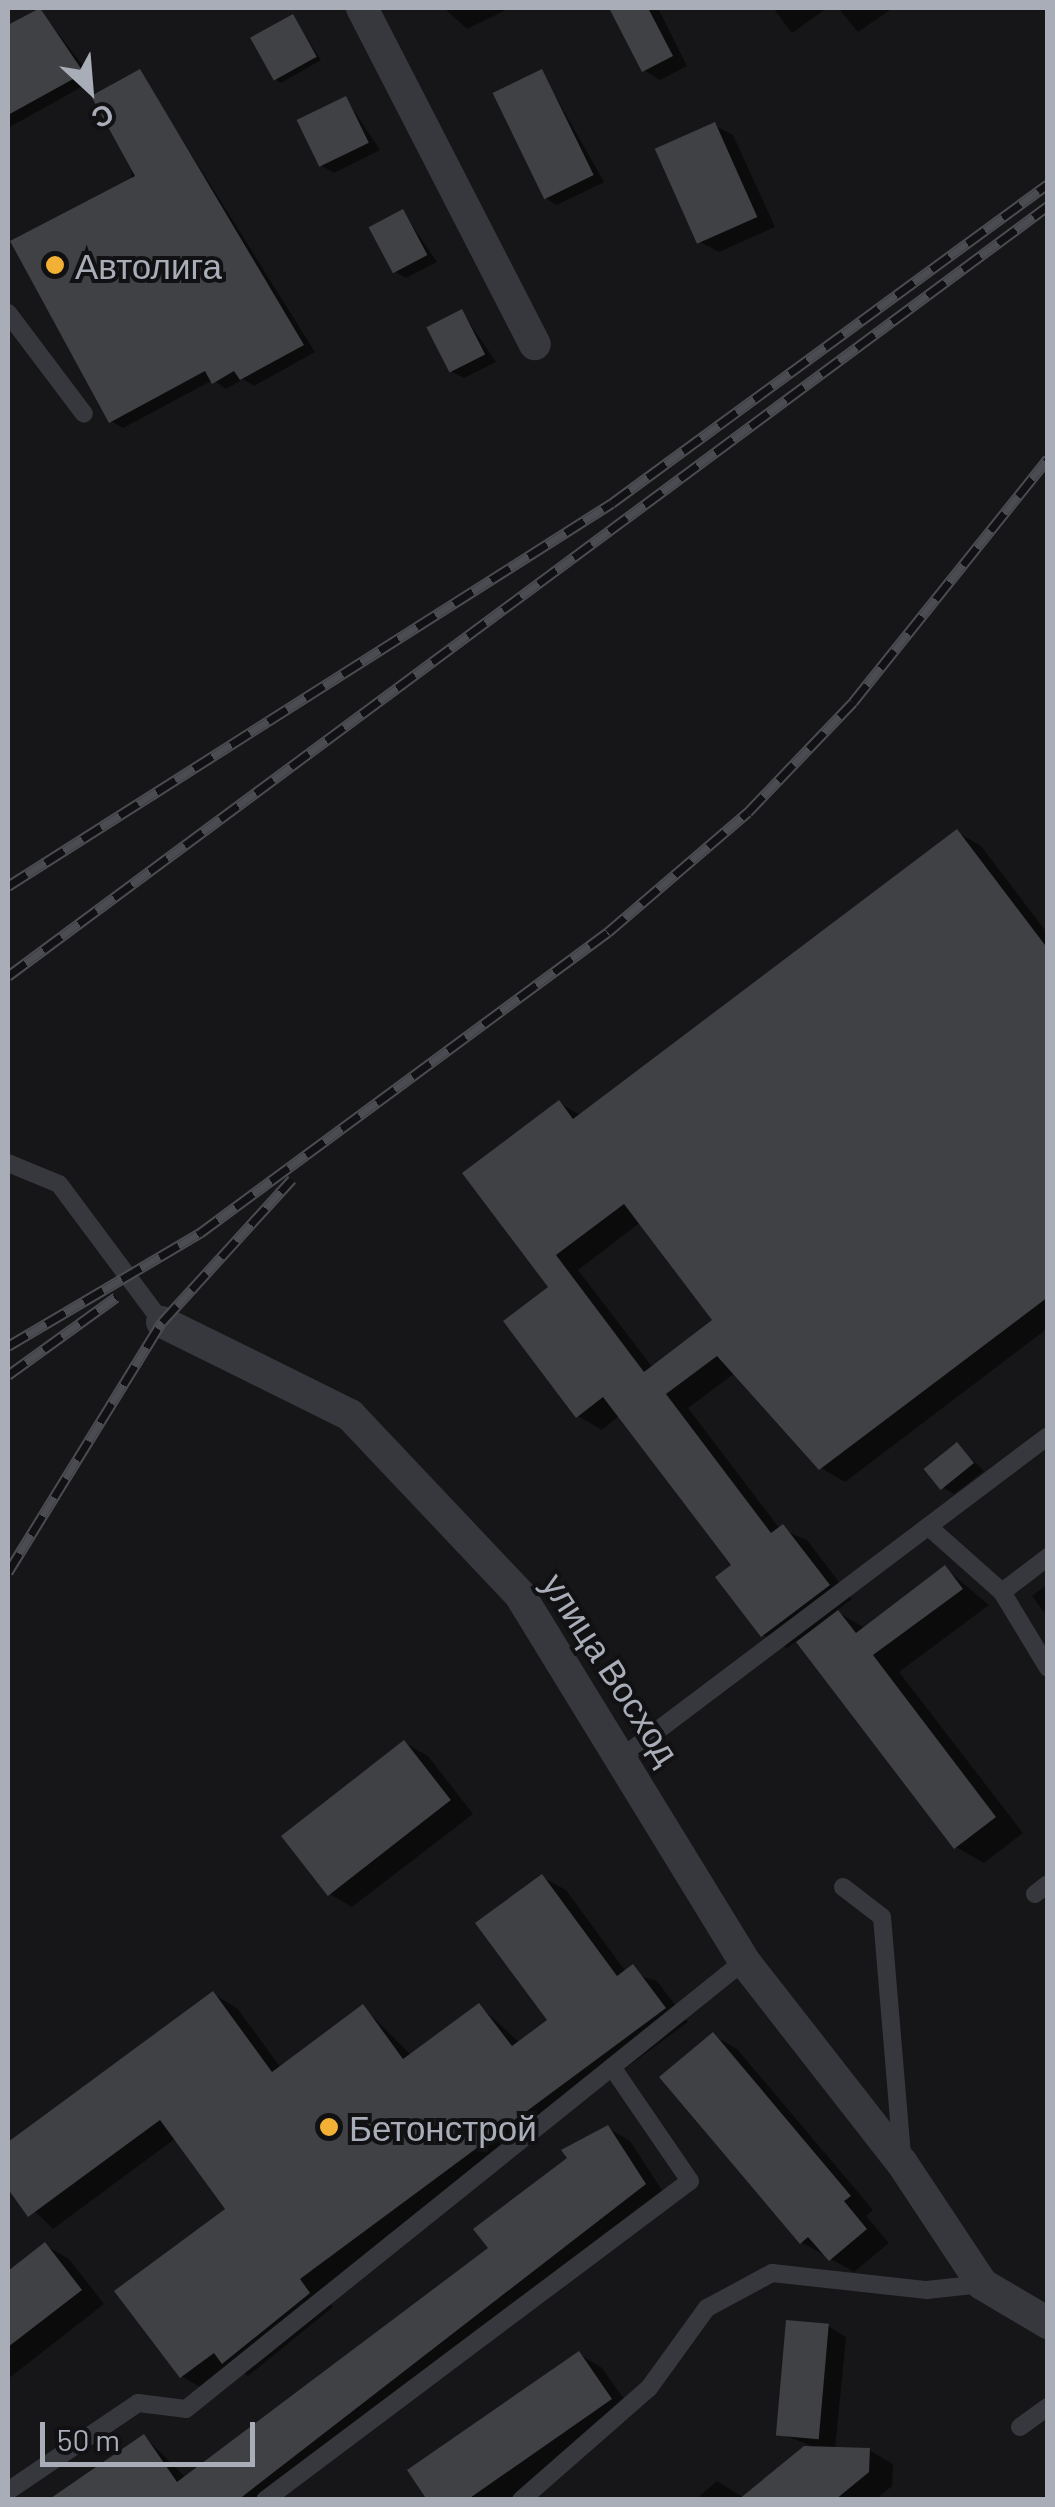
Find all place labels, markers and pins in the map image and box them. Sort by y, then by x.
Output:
place label: Автолига [75,244,222,286]
marker: Автолига [44,254,66,276]
place label: Бетонстрой [349,2106,537,2148]
marker: Бетонстрой [318,2116,340,2138]

